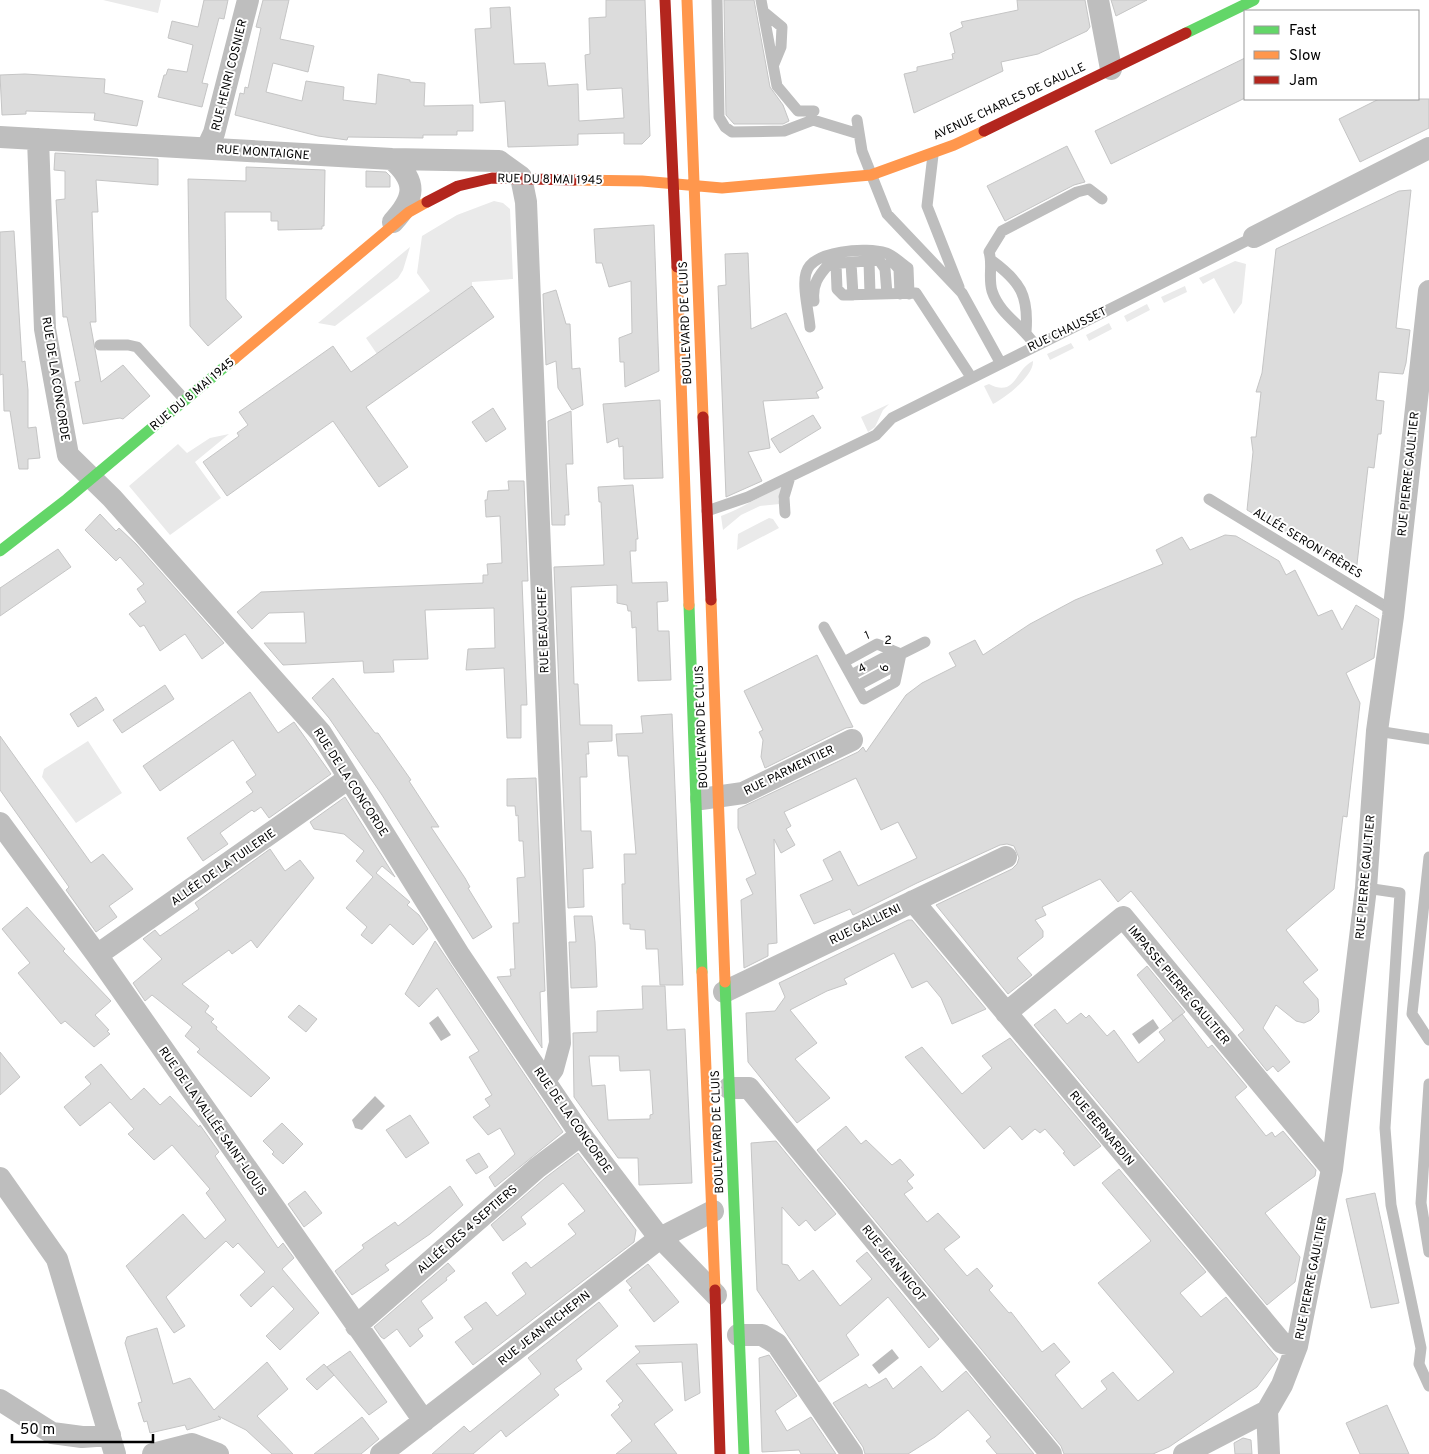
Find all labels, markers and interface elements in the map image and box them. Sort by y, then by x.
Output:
legend [1244,10,1419,100]
street label: RUE HENRI COSNIER [208,18,252,133]
text: Fast [1289,22,1317,41]
text: Slow [1289,47,1321,66]
street label: AVENUE CHARLES DE GAULLE [930,59,1088,144]
text: Jam [1289,72,1318,91]
street label: RUE MONTAIGNE [216,142,310,164]
street label: RUE DU 8 MAI 1945 [497,171,603,189]
street label: BOULEVARD DE CLUIS [676,261,696,385]
street label: RUE CHAUSSET [1025,304,1110,356]
street label: RUE DE LA CONCORDE [37,316,73,443]
street label: RUE DU 8 MAI 1945 [147,355,238,435]
street label: RUE PIERRE GAULTIER [1394,411,1423,537]
street label: ALLÉE SERON FRÈRES [1250,505,1365,583]
street label: RUE BEAUCHEF [534,586,554,674]
street label: 1 [862,628,872,644]
street label: 2 [884,633,892,649]
street label: 4 [855,660,870,678]
street label: 6 [876,663,894,673]
street label: BOULEVARD DE CLUIS [692,665,712,789]
street label: RUE DE LA CONCORDE [309,725,391,840]
street label: RUE PARMENTIER [741,742,837,800]
street label: RUE PIERRE GAULTIER [1353,814,1379,940]
street label: ALLÉE DE LA TUILERIE [168,826,279,910]
street label: RUE GALLIENI [827,901,904,949]
street label: IMPASSE PIERRE GAULTIER [1124,923,1233,1048]
street label: RUE DE LA VALLÉE SAINT-LOUIS [154,1044,270,1199]
street label: RUE DE LA CONCORDE [529,1064,615,1177]
street label: BOULEVARD DE CLUIS [708,1070,728,1194]
street label: RUE BERNARDIN [1065,1088,1137,1169]
street label: ALLÉE DES 4 SEPTIERS [414,1182,521,1278]
street label: RUE PIERRE GAULTIER [1292,1215,1332,1341]
street label: RUE JEAN NICOT [857,1222,929,1305]
street label: RUE JEAN RICHEPIN [495,1288,594,1370]
scale bar [12,1412,154,1444]
text: 50 m [20,1421,55,1440]

